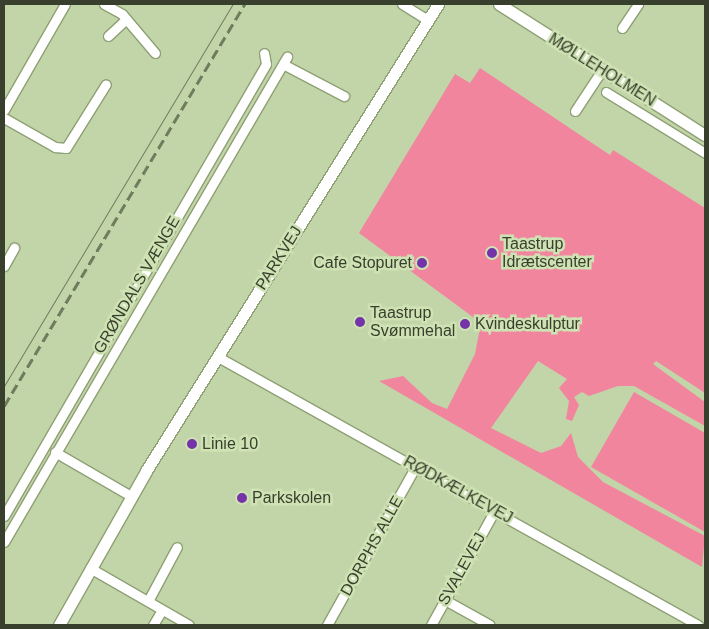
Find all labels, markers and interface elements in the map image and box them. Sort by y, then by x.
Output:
street label: MØLLEHOLMEN [545,29,659,111]
street label: GRØNDALS VÆNGE [90,213,184,357]
street label: PARKVEJ [252,222,306,294]
place label: Taastrup Idrætscenter [502,234,592,272]
marker: Taastrup Idrætscenter [486,247,498,259]
place label: Cafe Stopuret [313,253,412,273]
marker: Cafe Stopuret [416,257,428,269]
place label: Taastrup Svømmehal [370,303,455,341]
place label: Kvindeskulptur [475,314,580,334]
marker: Taastrup Svømmehal [354,316,366,328]
marker: Kvindeskulptur [459,318,471,330]
place label: Linie 10 [202,434,258,454]
marker: Linie 10 [186,438,198,450]
street label: RØDKÆLKEVEJ [400,452,516,528]
place label: Parkskolen [252,488,331,508]
marker: Parkskolen [236,492,248,504]
street label: DORPHS ALLE [336,492,408,600]
street label: SVALEVEJ [434,529,490,609]

